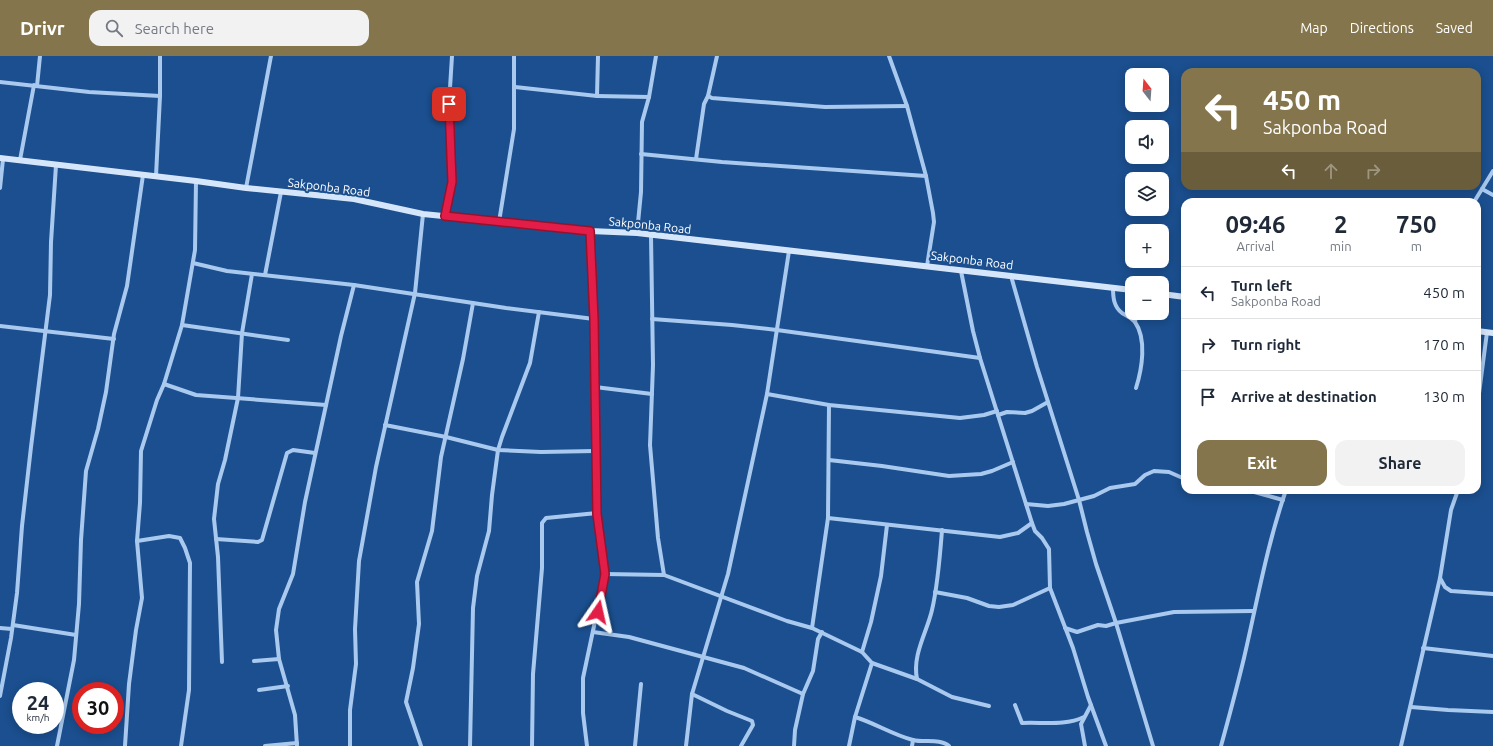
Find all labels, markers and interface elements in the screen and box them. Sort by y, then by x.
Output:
search box [89,10,369,46]
text: Drivr [20,17,65,39]
icon: search [103,17,125,39]
text: Search here [135,20,214,37]
text: Map [1300,20,1328,36]
text: Directions [1350,20,1414,36]
text: Saved [1436,20,1473,36]
north arrow [1125,68,1169,112]
map controls [1125,68,1169,320]
icon: left [1197,84,1249,136]
text: 450 m [1263,84,1341,115]
pin [432,87,466,121]
icon: arrive [438,93,460,115]
text: Sakponba Road [1263,117,1388,137]
button: sound [1125,120,1169,164]
icon: left [1278,160,1300,182]
icon: ahead [1320,160,1342,182]
icon: right [1362,160,1384,182]
button: layers [1125,172,1169,216]
street label: Sakponba Road [287,175,371,199]
text: 09:46 [1225,211,1285,238]
text: 2 [1334,211,1347,238]
text: 750 [1396,211,1437,238]
street label: Sakponba Road [608,214,692,236]
button: + [1125,224,1169,268]
text: Arrival [1236,239,1274,253]
text: min [1330,239,1352,253]
text: m [1411,239,1422,253]
street label: Sakponba Road [930,248,1014,272]
button: − [1125,276,1169,320]
text: Turn left [1231,277,1292,294]
icon: left [1197,282,1219,304]
text: 450 m [1423,284,1465,301]
text: Sakponba Road [1231,294,1321,308]
icon: right [1197,334,1219,356]
text: Turn right [1231,336,1301,353]
text: 170 m [1423,336,1465,353]
icon: arrive [1197,386,1219,408]
text: Arrive at destination [1231,388,1377,405]
text: 130 m [1423,388,1465,405]
button: Exit [1197,440,1327,486]
button: Share [1335,440,1465,486]
position arrow [577,591,619,633]
speed limit sign: 30 [72,682,124,734]
text: 24 [27,691,49,714]
text: km/h [26,712,50,723]

